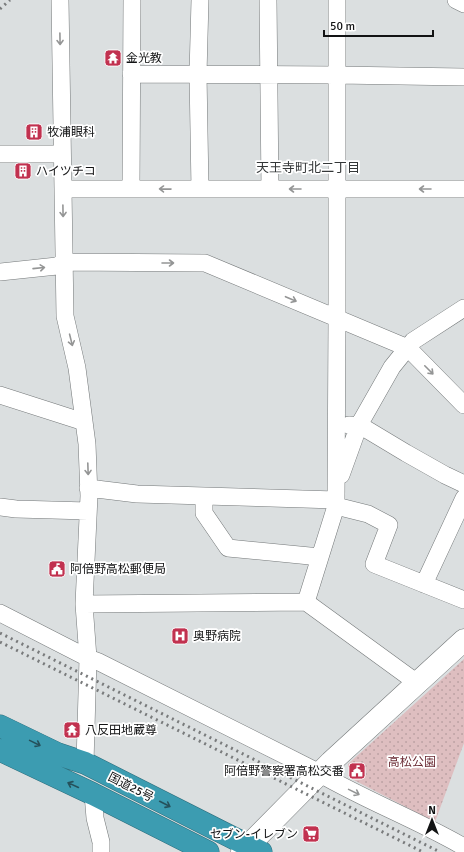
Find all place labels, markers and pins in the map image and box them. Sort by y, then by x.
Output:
temple icon: 金光教 [103,48,123,68]
place label: 金光教 [126,51,162,66]
building icon: 牧浦眼科 [24,122,44,142]
place label: 牧浦眼科 [47,125,95,140]
building icon: ハイツチコ [13,161,33,181]
place label: ハイツチコ [36,164,96,179]
public building icon: 阿倍野高松郵便局 [47,559,67,579]
place label: 阿倍野高松郵便局 [70,562,166,577]
hospital icon: 奥野病院 [170,626,190,646]
place label: 奥野病院 [193,629,241,644]
temple icon: 八反田地蔵尊 [62,720,82,740]
place label: 八反田地蔵尊 [85,723,157,738]
public building icon: 阿倍野警察署高松交番 [347,761,367,781]
place label: 阿倍野警察署高松交番 [224,764,344,779]
supermarket icon: セブン-イレブン [301,824,321,844]
place label: セブン-イレブン [210,827,298,842]

